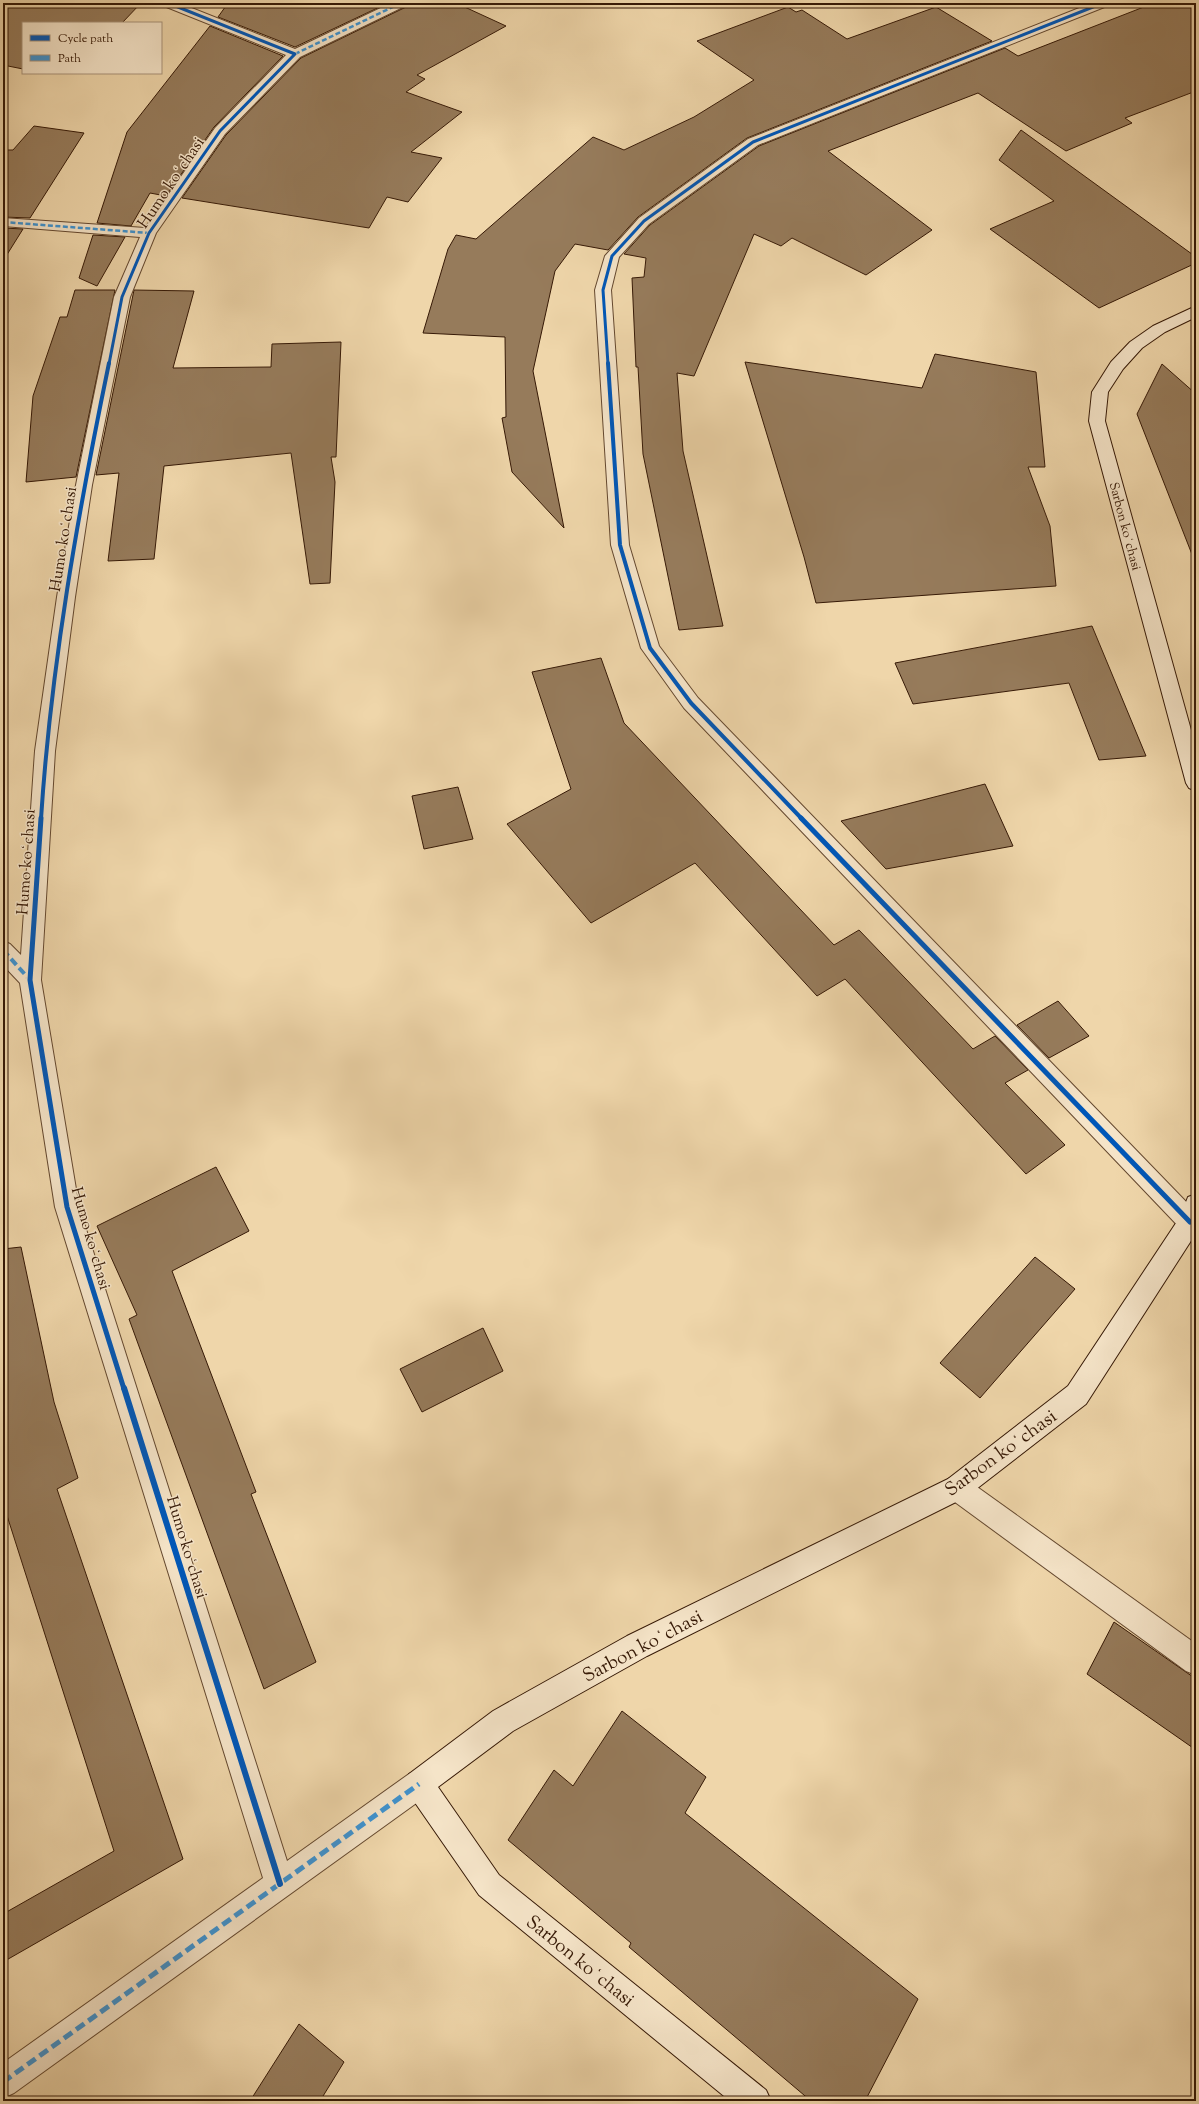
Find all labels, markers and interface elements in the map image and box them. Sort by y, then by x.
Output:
legend [22,22,162,74]
text: Cycle path [58,30,113,48]
text: Path [58,50,81,68]
street label: Humo koʻchasi [133,133,212,234]
street label: Sarbon koʻchasi [1104,480,1145,573]
street label: Humo koʻchasi [45,485,84,594]
street label: Humo koʻchasi [12,808,43,916]
street label: Humo koʻchasi [64,1185,115,1293]
street label: Sarbon koʻchasi [940,1404,1063,1504]
street label: Humo koʻchasi [159,1494,212,1602]
street label: Sarbon koʻchasi [578,1604,708,1690]
street label: Sarbon koʻchasi [519,1910,640,2014]

